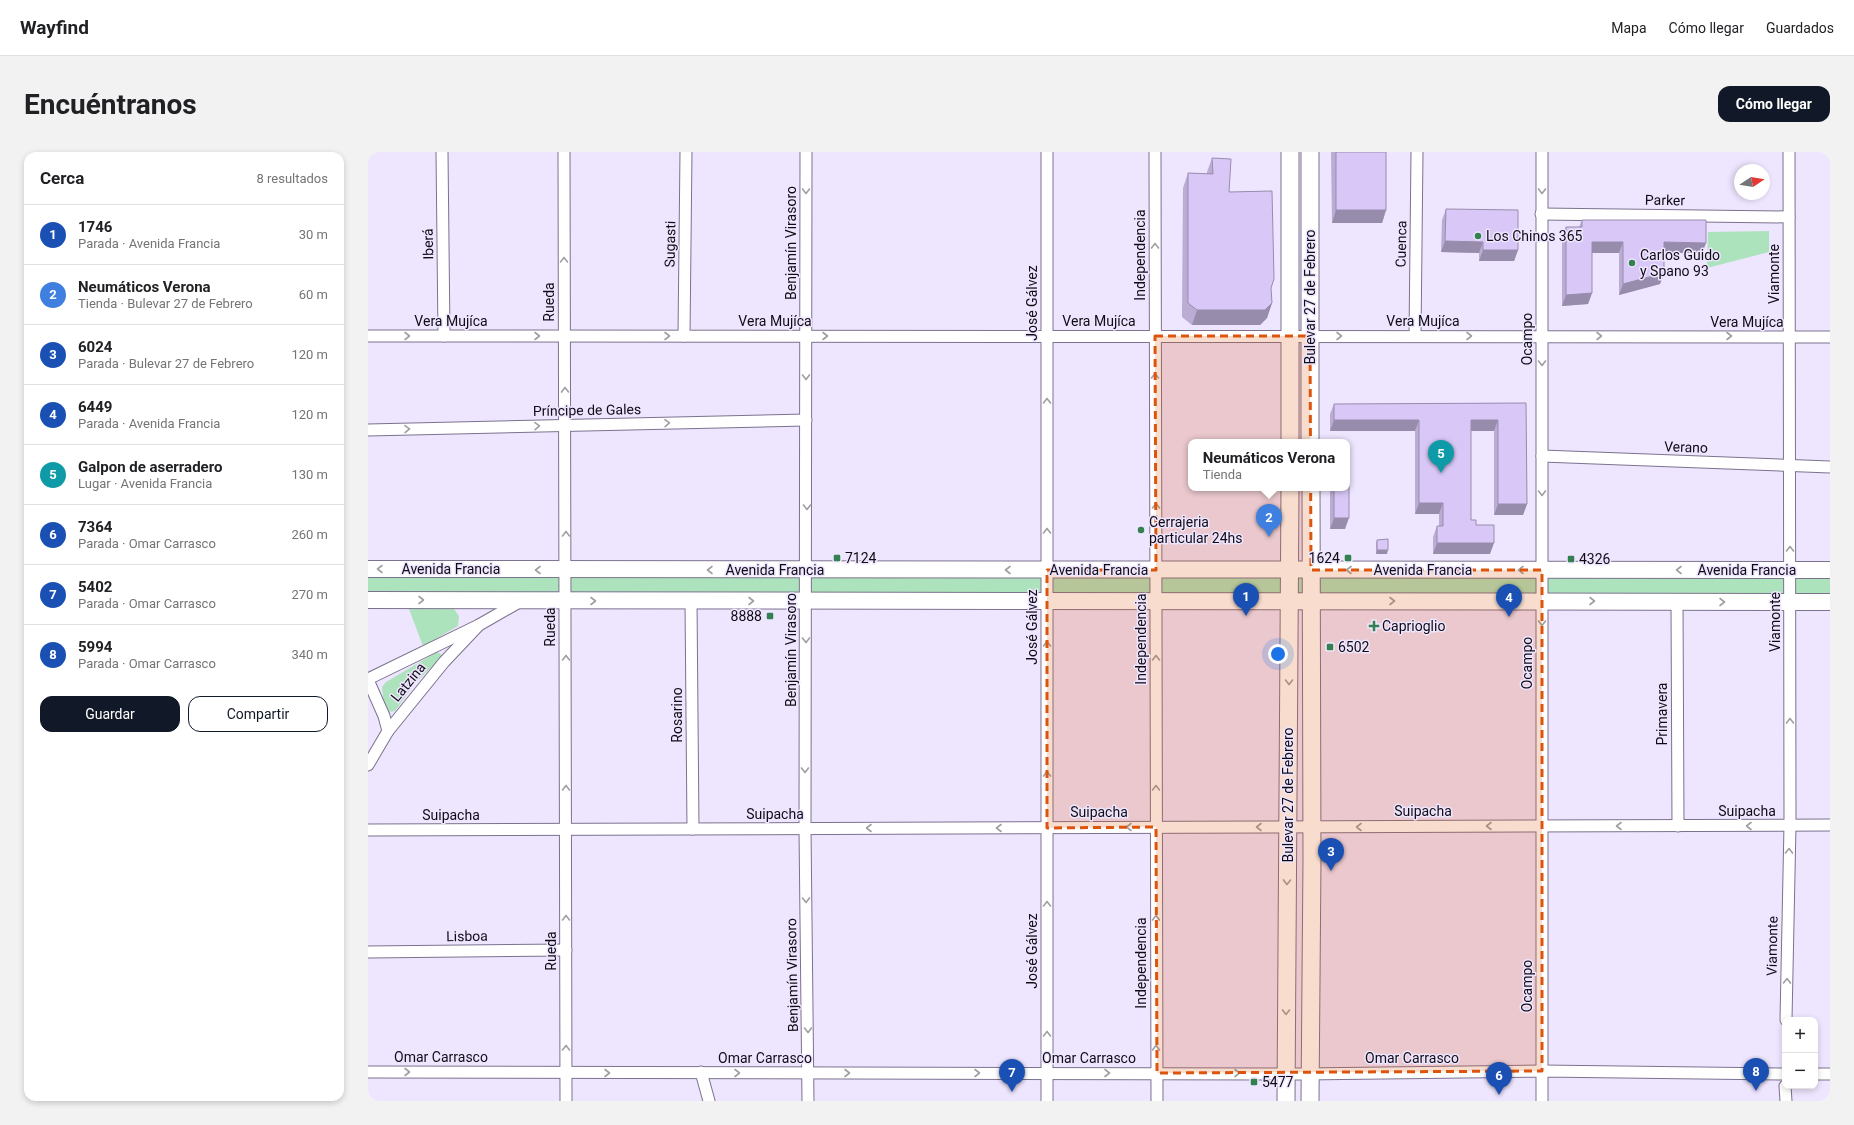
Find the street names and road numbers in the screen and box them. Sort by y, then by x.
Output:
street label: Benjamín Virasoro [783,186,799,300]
street label: Parker [1645,192,1686,208]
street label: Independencia [1132,209,1148,301]
street label: Cuenca [1393,220,1409,268]
street label: Sugasti [662,221,678,267]
street label: Iberá [420,228,436,260]
street label: Bulevar 27 de Febrero [1302,229,1318,365]
street label: Viamonte [1766,244,1782,304]
street label: José Gálvez [1024,265,1040,341]
street label: Rueda [541,282,557,322]
street label: Vera Mujíca [414,313,488,329]
street label: Vera Mujíca [738,313,812,329]
street label: Vera Mujíca [1062,313,1136,329]
street label: Vera Mujíca [1386,313,1460,329]
street label: Ocampo [1519,313,1535,365]
street label: Vera Mujíca [1710,314,1784,330]
street label: Príncipe de Gales [533,401,641,419]
street label: Verano [1664,438,1708,456]
street label: Avenida Francia [402,561,500,577]
street label: Avenida Francia [726,562,824,578]
street label: Avenida Francia [1050,562,1148,578]
street label: Avenida Francia [1374,562,1472,578]
street label: Avenida Francia [1698,562,1796,578]
street label: José Gálvez [1024,589,1040,665]
street label: Viamonte [1767,592,1783,652]
street label: Benjamín Virasoro [783,593,799,707]
street label: Independencia [1133,593,1149,685]
street label: Rueda [542,607,558,647]
street label: Ocampo [1519,637,1535,689]
street label: Latzina [387,659,429,705]
street label: Primavera [1654,683,1670,745]
street label: Rosarino [669,687,685,743]
street label: Bulevar 27 de Febrero [1280,727,1296,863]
street label: Suipacha [1394,803,1452,819]
street label: Suipacha [1718,803,1776,819]
street label: Suipacha [1070,804,1128,820]
street label: Suipacha [746,806,804,822]
street label: Suipacha [422,807,480,823]
street label: José Gálvez [1024,913,1040,989]
street label: Viamonte [1763,916,1781,976]
street label: Independencia [1133,917,1149,1009]
street label: Benjamín Virasoro [783,918,801,1032]
street label: Lisboa [446,928,488,944]
street label: Rueda [543,931,559,971]
street label: Ocampo [1519,960,1535,1012]
street label: Omar Carrasco [394,1049,488,1065]
street label: Omar Carrasco [718,1050,812,1066]
street label: Omar Carrasco [1042,1050,1136,1066]
street label: Omar Carrasco [1365,1050,1459,1066]

